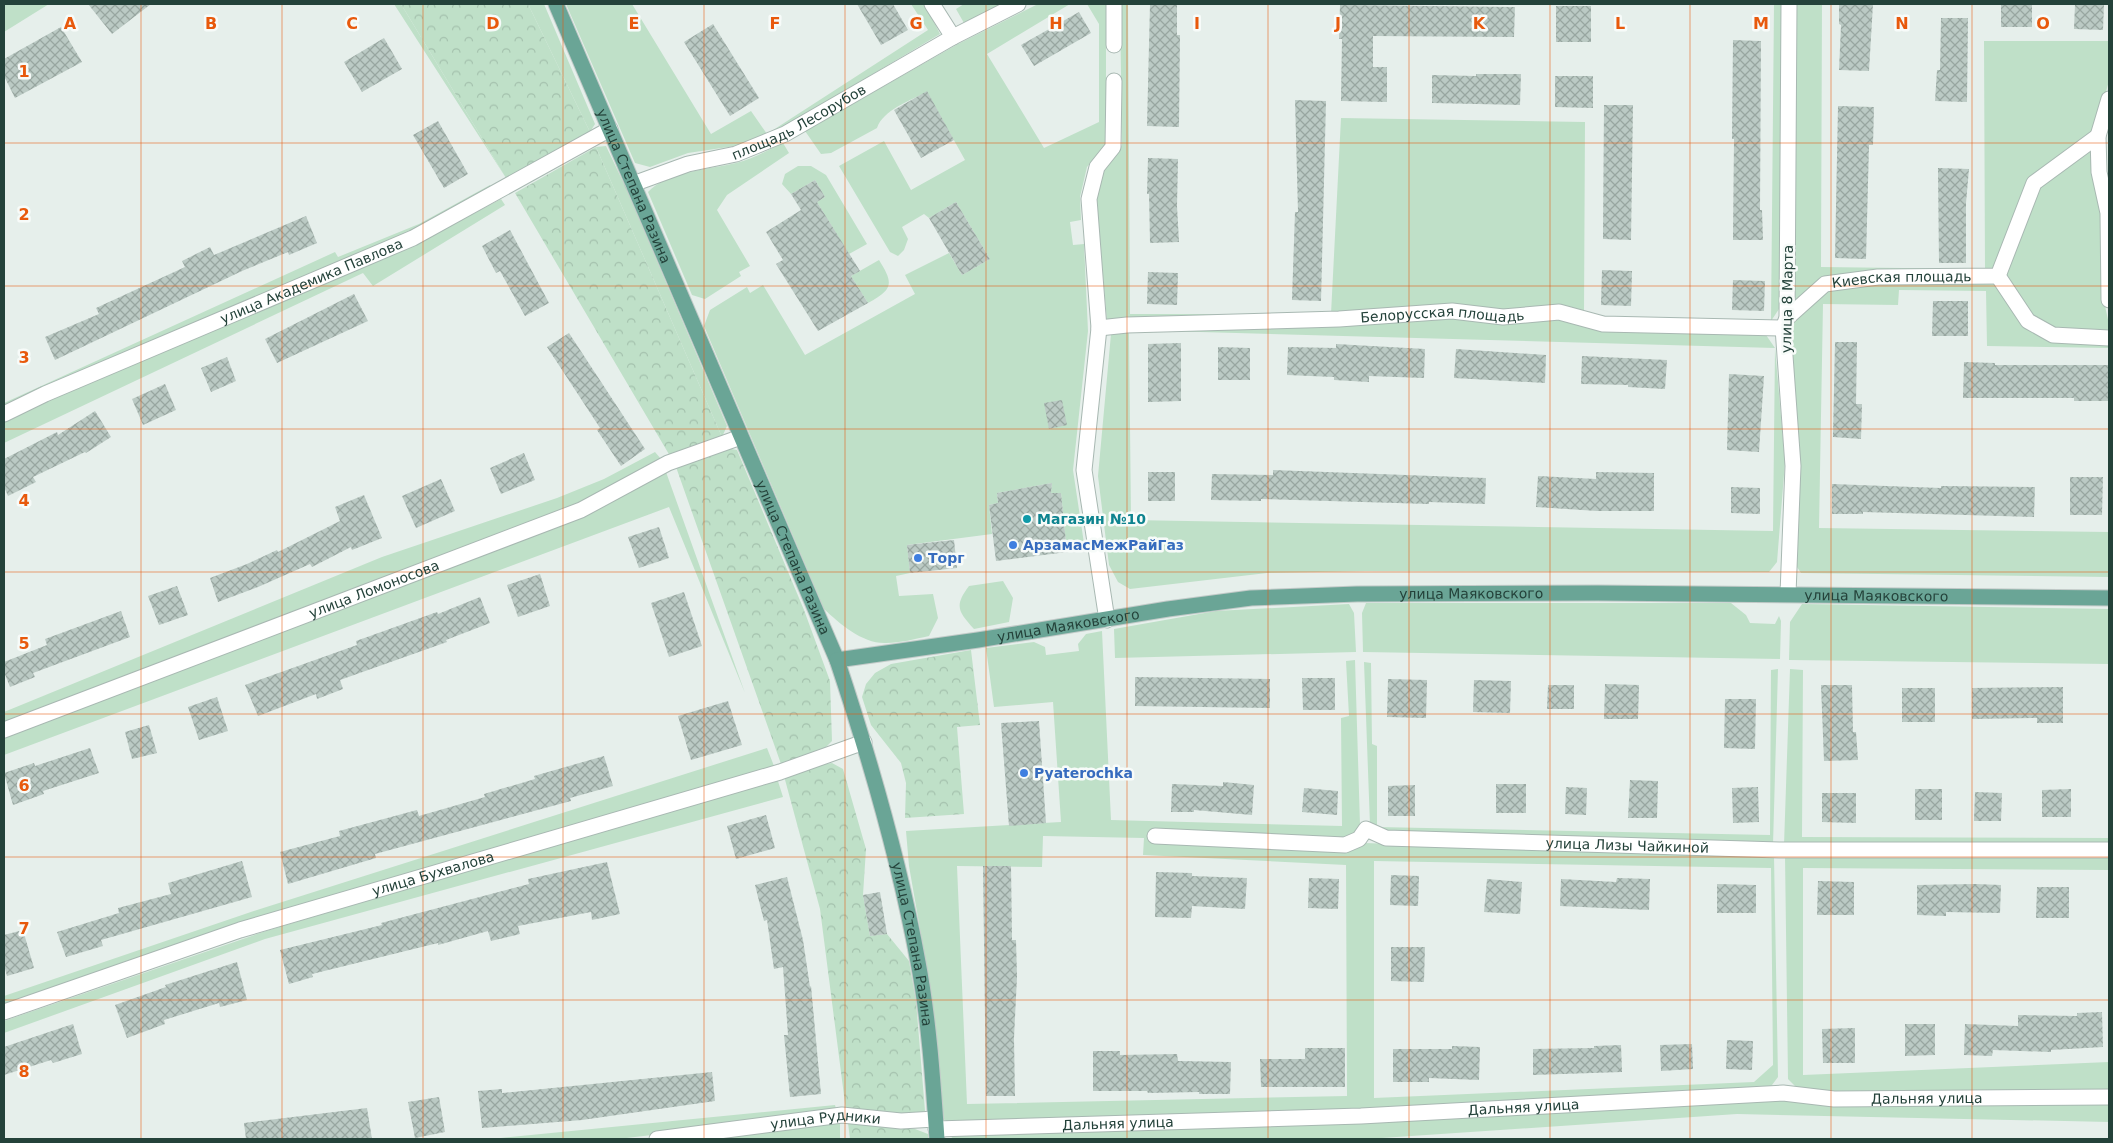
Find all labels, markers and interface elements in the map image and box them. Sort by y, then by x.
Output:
text: A [64,14,77,33]
text: B [205,14,217,33]
text: C [346,14,358,33]
text: D [486,14,500,33]
text: E [629,14,639,33]
text: F [770,14,780,33]
text: G [909,14,923,33]
text: H [1049,14,1063,33]
text: I [1194,14,1200,33]
text: J [1334,14,1341,33]
text: K [1473,14,1486,33]
text: L [1615,14,1625,33]
text: M [1753,14,1769,33]
text: N [1895,14,1909,33]
text: O [2036,14,2050,33]
text: 1 [18,62,30,81]
street label: площадь Лесорубов [729,81,869,163]
street label: улица Степана Разина [594,106,674,266]
text: 2 [18,205,30,224]
street label: улица Академика Павлова [218,235,405,327]
street label: улица 8 Марта [1778,245,1796,353]
street label: Киевская площадь [1831,268,1972,291]
street label: Белорусская площадь [1360,303,1525,325]
text: 3 [18,348,30,367]
street label: улица Степана Разина [753,478,833,637]
text: 4 [18,491,30,510]
place label: Магазин №10 [1037,511,1146,527]
marker: Магазин №10 [1021,513,1033,525]
place label: АрзамасМежРайГаз [1023,537,1184,553]
marker: АрзамасМежРайГаз [1007,539,1019,551]
place label: Торг [928,550,965,566]
marker: Торг [912,552,924,564]
street label: улица Ломоносова [307,557,441,621]
street label: улица Маяковского [1399,585,1543,602]
street label: улица Маяковского [1804,587,1948,604]
street label: улица Маяковского [996,606,1141,645]
text: 5 [18,634,30,653]
place label: Pyaterochka [1034,765,1133,781]
marker: Pyaterochka [1018,767,1030,779]
text: 6 [18,776,30,795]
street label: улица Лизы Чайкиной [1545,835,1709,856]
street label: улица Бухвалова [370,848,496,899]
street label: улица Степана Разина [889,860,936,1027]
text: 7 [18,919,30,938]
text: 8 [18,1062,30,1081]
street label: Дальняя улица [1871,1090,1983,1107]
street label: Дальняя улица [1467,1096,1580,1118]
street label: улица Рудники [769,1107,882,1132]
street label: Дальняя улица [1062,1114,1174,1133]

